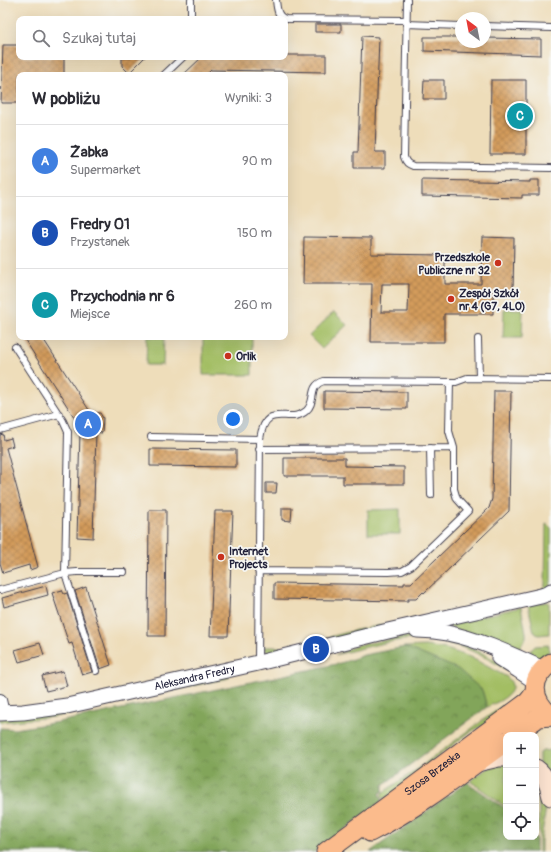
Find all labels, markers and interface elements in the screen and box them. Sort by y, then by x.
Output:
north arrow [455,12,491,48]
search box [16,16,288,60]
icon: search [30,27,52,49]
text: Szukaj tutaj [62,29,136,48]
text: W pobliżu [32,88,100,109]
text: Wyniki: 3 [224,90,272,106]
pin: C [507,101,533,131]
text: Żabka [70,143,108,162]
text: A [41,153,49,169]
text: 90 m [242,153,272,169]
text: Supermarket [70,162,141,178]
text: Fredry 01 [70,215,130,234]
text: B [41,225,49,241]
text: 150 m [237,225,272,241]
text: Przystanek [70,234,130,250]
place label: Przedszkole Publiczne nr 32 [418,251,491,277]
marker: Przedszkole Publiczne nr 32 [493,258,503,268]
text: Przychodnia nr 6 [70,287,175,306]
place label: Zespół Szkół nr 4 (G7, 4LO) [459,287,526,313]
marker: Zespół Szkół nr 4 (G7, 4LO) [446,294,456,304]
text: C [41,297,49,313]
text: 260 m [234,297,272,313]
text: Miejsce [70,306,110,322]
place label: Orlik [236,350,256,363]
marker: Orlik [223,351,233,361]
pin: A [75,409,101,439]
your location [223,409,243,429]
place label: Internet Projects [229,545,269,571]
marker: Internet Projects [216,552,226,562]
pin: B [303,634,329,664]
street label: Aleksandra Fredry [153,662,236,693]
map controls [503,732,539,840]
button: + [503,732,539,768]
street label: Szosa Brzeska [402,749,463,799]
button: − [503,768,539,804]
button: locate [503,804,539,840]

